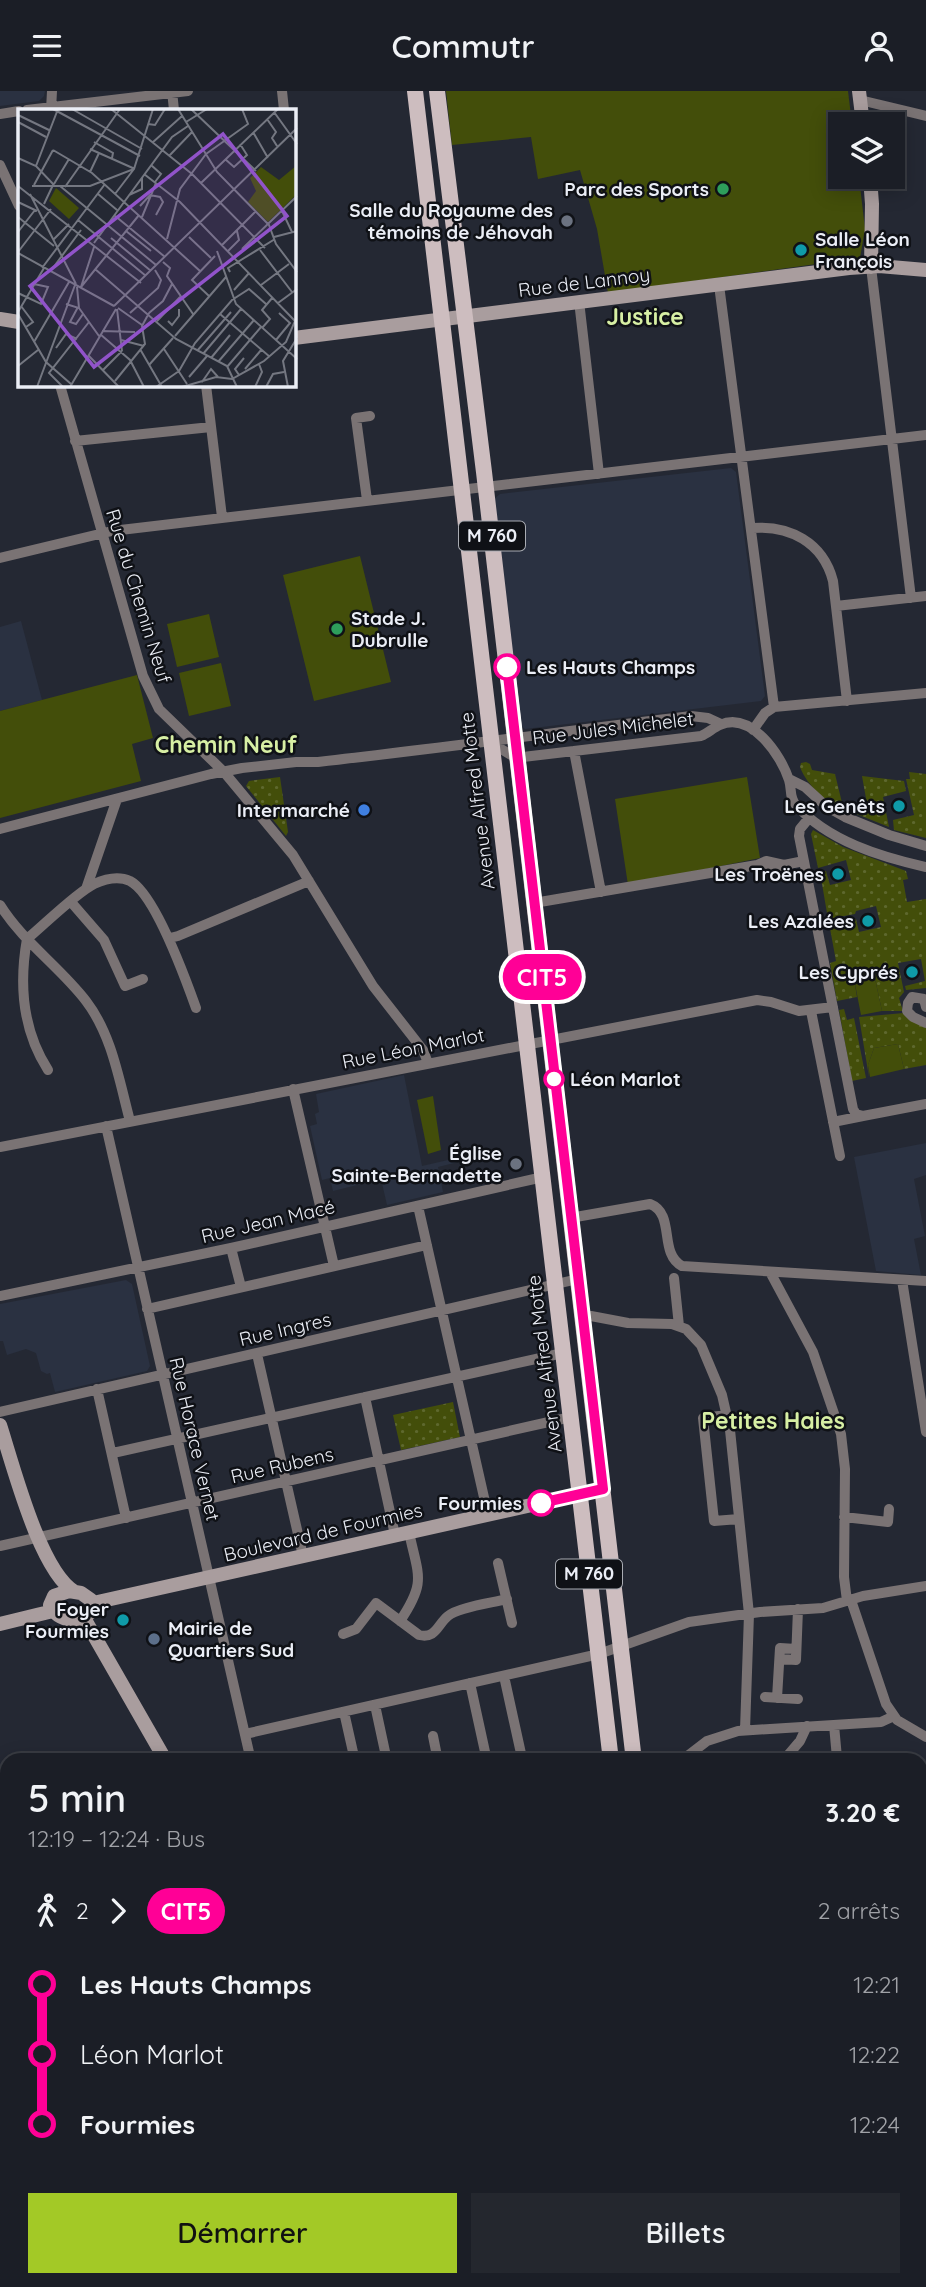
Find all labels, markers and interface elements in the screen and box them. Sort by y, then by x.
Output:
text: Commutr [391,26,535,66]
icon: menu [28,27,66,65]
icon: person [860,27,898,65]
inset map [18,109,296,387]
map controls [828,112,905,189]
button: layers [828,112,905,189]
place label: Parc des Sports [564,177,709,201]
marker: Parc des Sports [715,181,731,197]
place label: Salle du Royaume des témoins de Jéhovah [349,198,553,244]
marker: Salle du Royaume des témoins de Jéhovah [559,213,575,229]
place label: Salle Léon François [815,227,910,273]
marker: Salle Léon François [793,242,809,258]
street label: Rue de Lannoy [517,262,651,302]
district label: Justice [606,302,684,331]
street label: Rue du Chemin Neuf [101,506,177,686]
road number: M 760 [459,521,525,551]
place label: Stade J. Dubrulle [351,606,428,652]
marker: Stade J. Dubrulle [329,621,345,637]
marker: Les Hauts Champs [494,654,520,680]
place label: Les Hauts Champs [526,655,695,679]
street label: Rue Jules Michelet [531,706,695,750]
street label: Avenue Alfred Motte [454,711,500,891]
district label: Chemin Neuf [155,730,297,759]
place label: Les Genêts [784,794,885,818]
place label: Intermarché [237,798,350,822]
marker: Les Genêts [891,798,907,814]
marker: Intermarché [356,802,372,818]
place label: Les Troënes [714,862,824,886]
marker: Les Troënes [830,866,846,882]
place label: Les Azalées [748,909,854,933]
marker: Les Azalées [860,913,876,929]
line badge: CIT5 [493,954,591,1000]
place label: Les Cyprés [798,960,898,984]
text: CIT5 [517,962,567,992]
marker: Les Cyprés [904,964,920,980]
street label: Rue Léon Marlot [340,1022,486,1074]
place label: Léon Marlot [570,1067,681,1091]
marker: Léon Marlot [544,1069,564,1089]
place label: Église Sainte-Bernadette [332,1141,502,1187]
marker: Église Sainte-Bernadette [508,1156,524,1172]
street label: Rue Jean Macé [199,1194,337,1248]
street label: Avenue Alfred Motte [521,1274,567,1454]
street label: Rue Ingres [237,1307,333,1351]
street label: Rue Horace Vernet [165,1355,225,1523]
district label: Petites Haies [701,1406,845,1435]
street label: Rue Rubens [228,1442,336,1488]
marker: Fourmies [528,1490,554,1516]
place label: Fourmies [438,1491,522,1515]
street label: Boulevard de Fourmies [221,1497,425,1567]
road number: M 760 [556,1559,622,1589]
place label: Foyer Fourmies [25,1597,109,1643]
marker: Foyer Fourmies [115,1612,131,1628]
place label: Mairie de Quartiers Sud [168,1616,294,1662]
marker: Mairie de Quartiers Sud [146,1631,162,1647]
text: 5 min [28,1774,126,1822]
text: 3.20 € [825,1796,900,1829]
text: 12:19 – 12:24 · Bus [28,1824,205,1853]
icon: walk [28,1892,66,1930]
icon: forward [99,1892,137,1930]
text: 2 [76,1896,89,1925]
text: CIT5 [161,1896,211,1926]
text: 2 arrêts [818,1896,900,1925]
text: Les Hauts Champs [80,1968,311,2001]
text: 12:21 [853,1970,900,1999]
text: Léon Marlot [80,2038,224,2071]
text: 12:22 [849,2040,900,2069]
text: Fourmies [80,2108,195,2141]
text: 12:24 [850,2110,900,2139]
button: Démarrer [28,2193,457,2273]
button: Billets [471,2193,900,2273]

